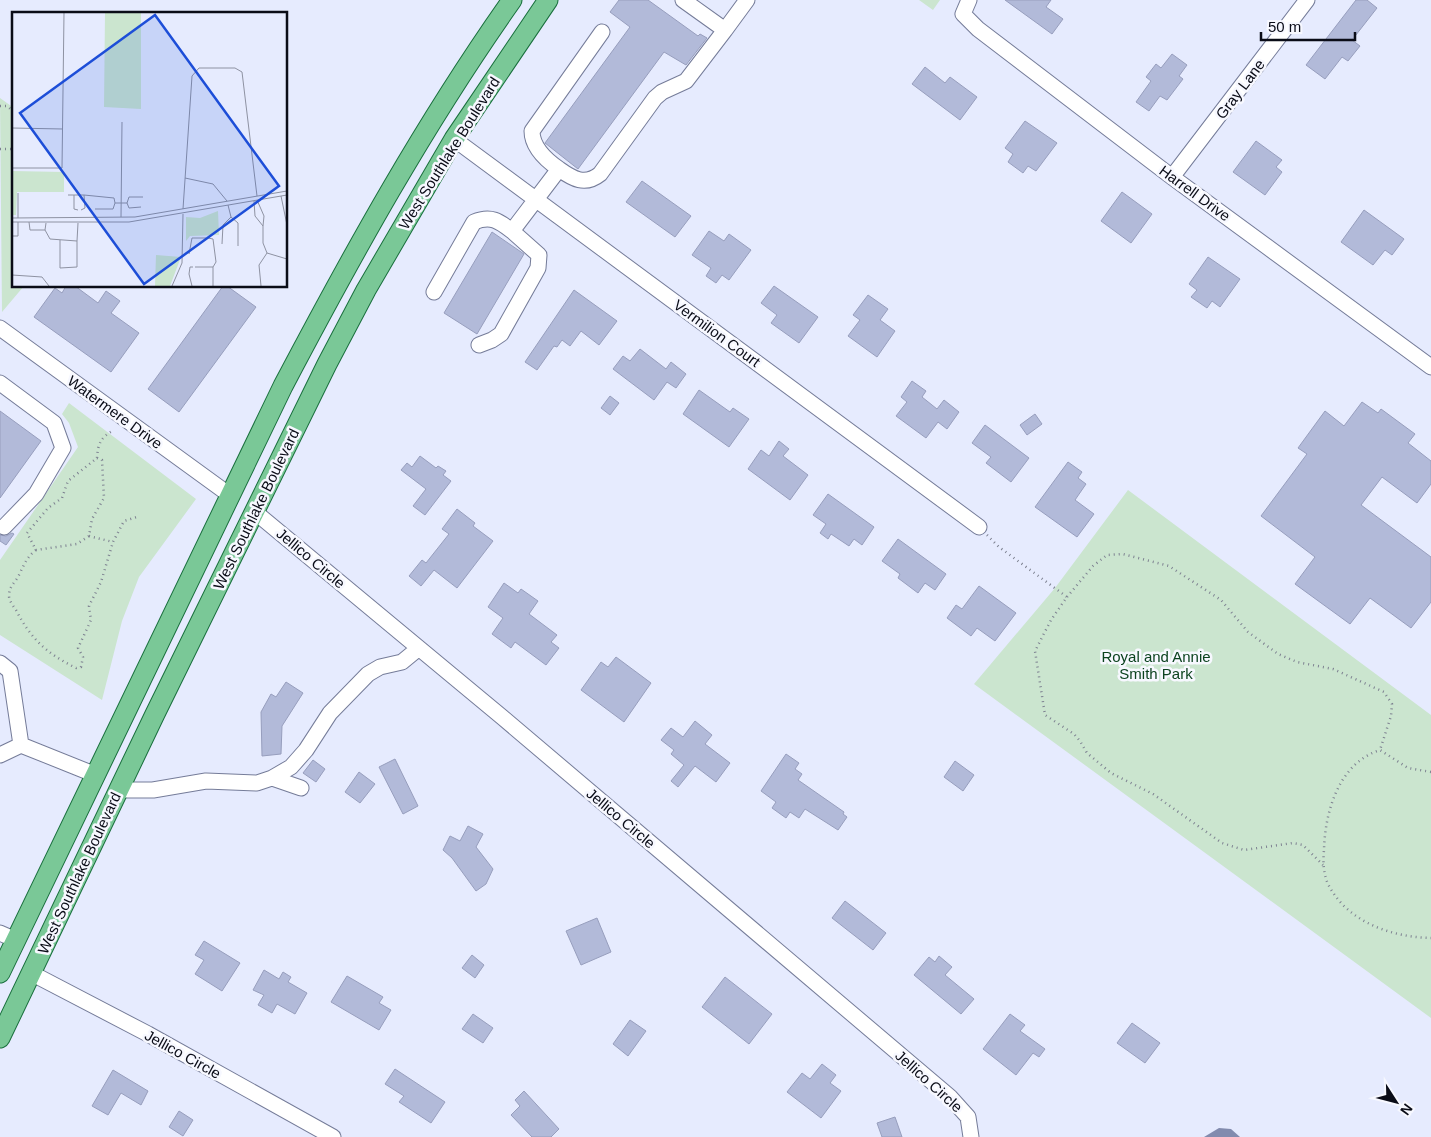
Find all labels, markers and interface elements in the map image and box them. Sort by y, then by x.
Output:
scale bar [1261,10,1355,42]
inset map [12,12,288,288]
text: 50 m [1268,18,1301,35]
street label: Gray Lane [1212,56,1268,122]
street label: West Southlake Boulevard [395,74,503,232]
street label: Harrell Drive [1156,162,1234,224]
street label: Vermilion Court [671,296,764,370]
street label: Watermere Drive [64,372,166,452]
street label: West Southlake Boulevard [210,426,302,592]
street label: Jellico Circle [273,524,349,592]
park label: Royal and Annie Smith Park [1101,648,1211,682]
street label: Jellico Circle [583,784,659,852]
street label: West Southlake Boulevard [34,789,124,957]
street label: Jellico Circle [142,1026,224,1082]
street label: Jellico Circle [892,1047,966,1115]
north arrow [1371,1077,1421,1127]
text: N [1397,1101,1416,1118]

